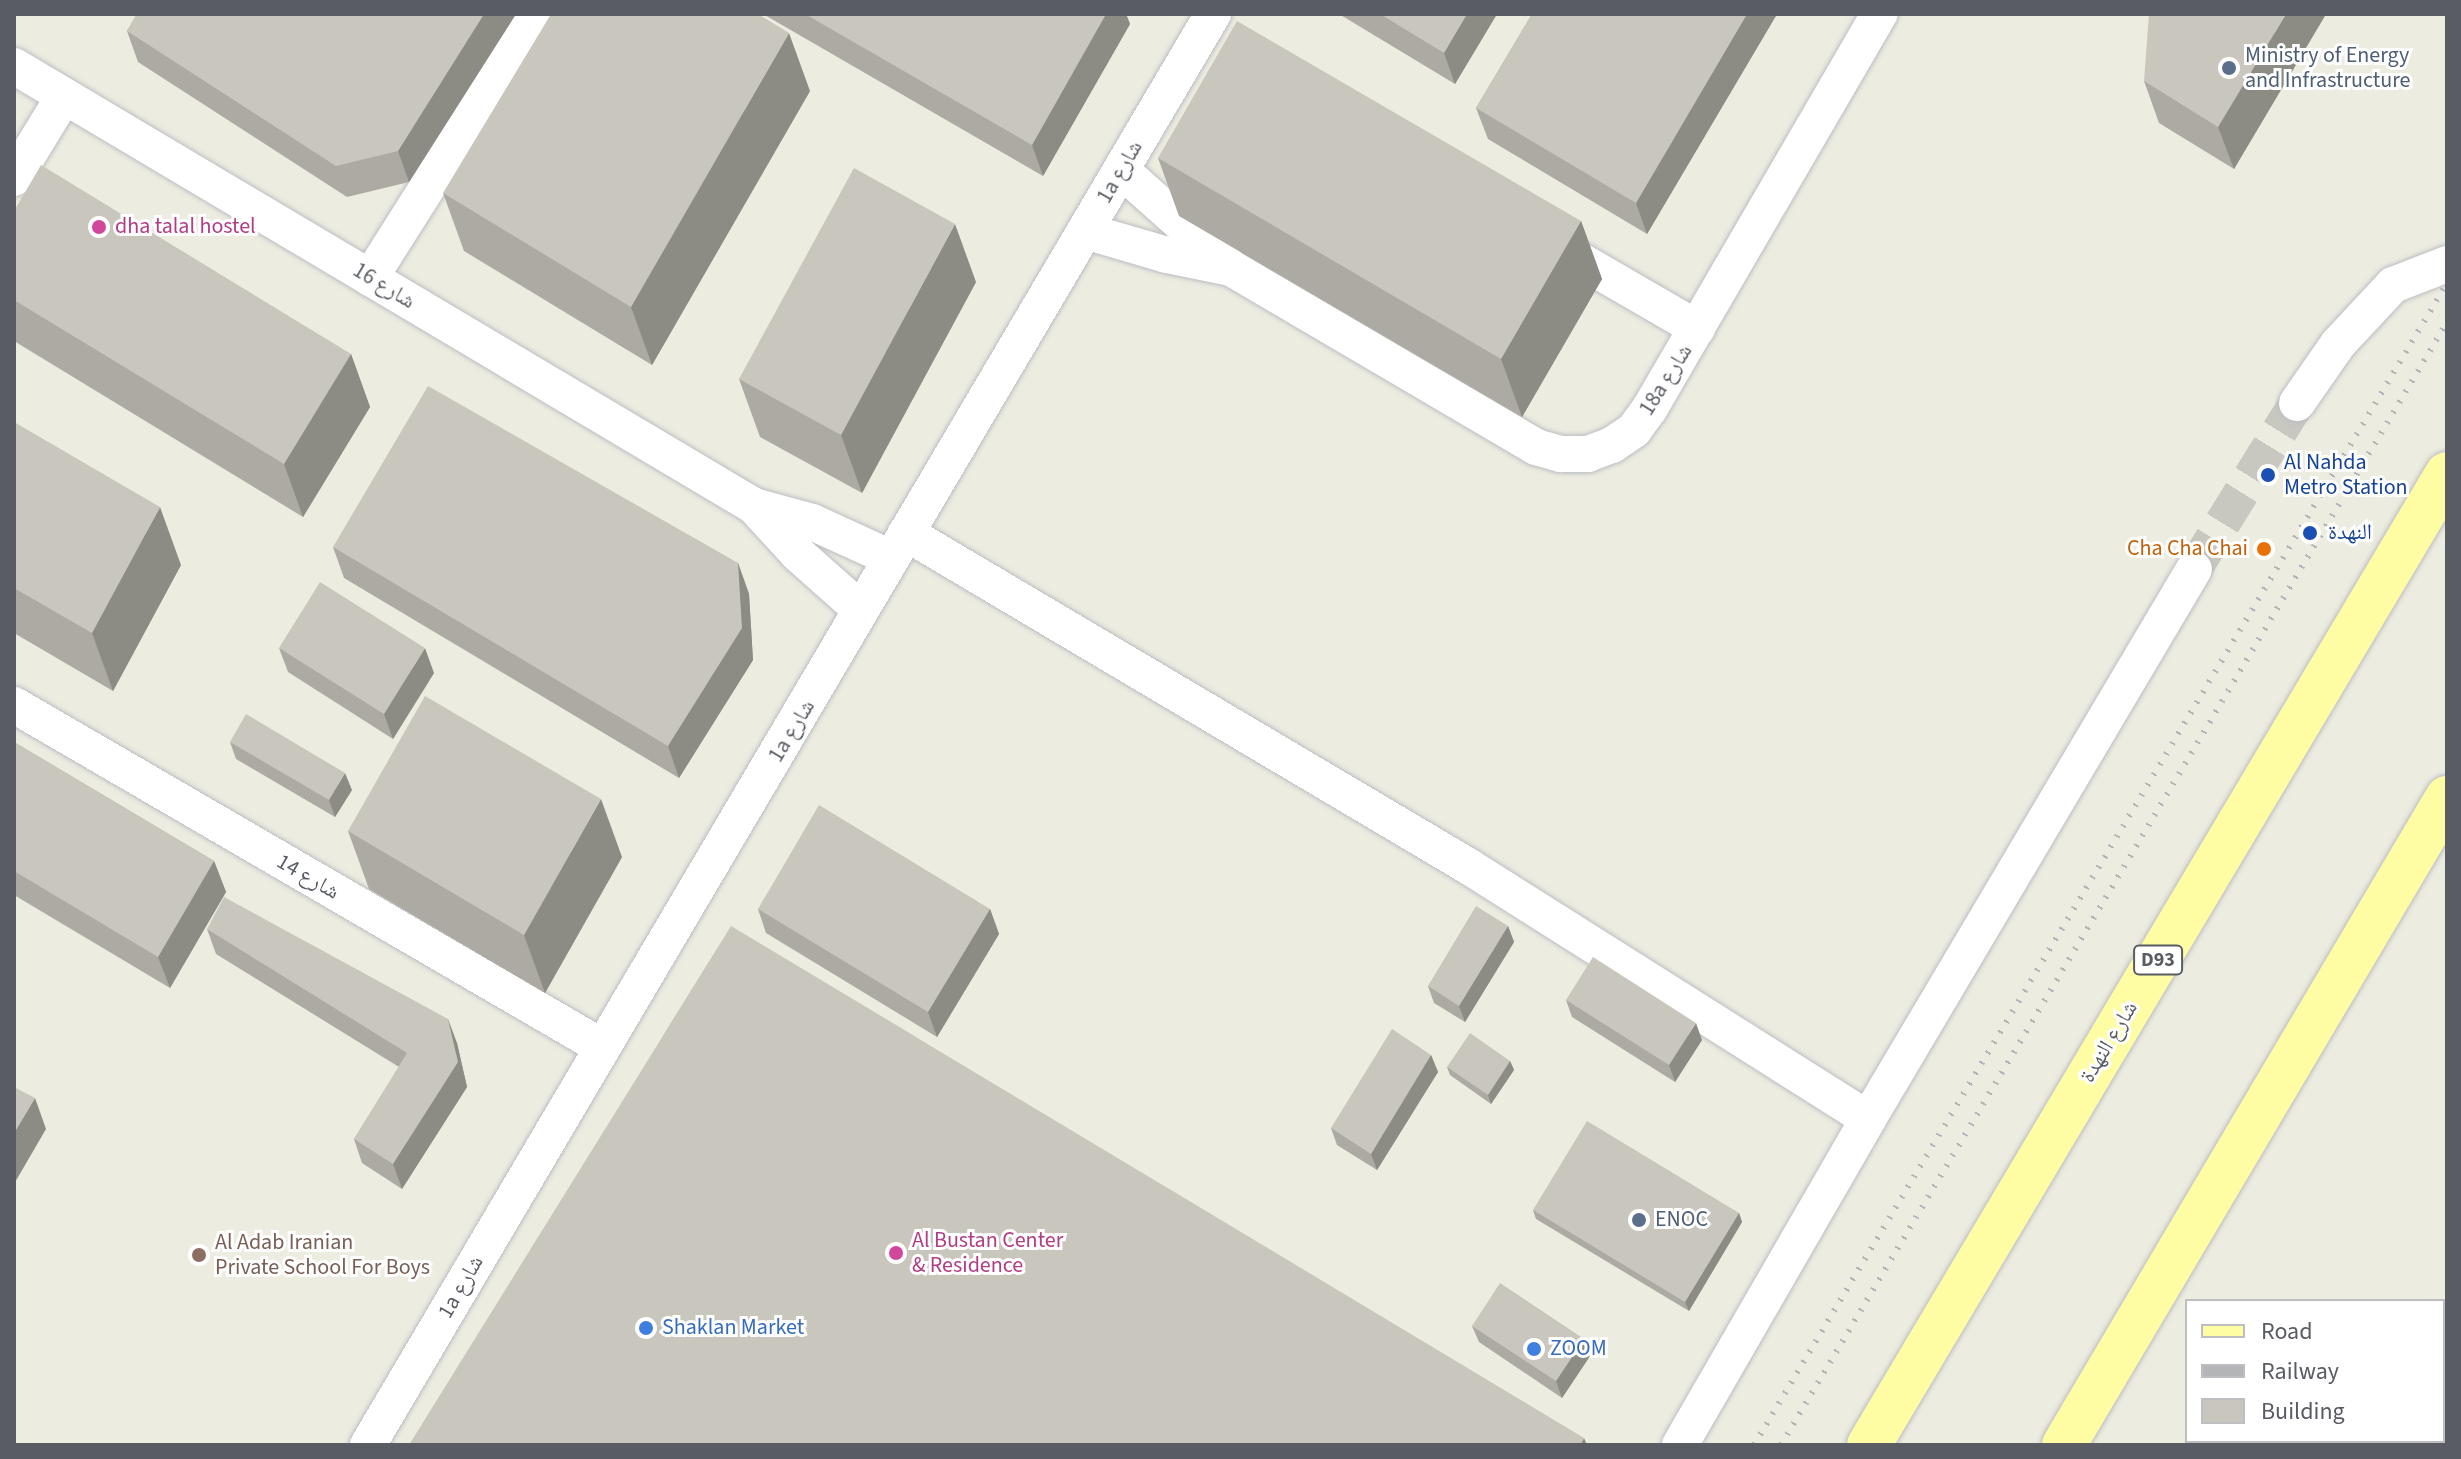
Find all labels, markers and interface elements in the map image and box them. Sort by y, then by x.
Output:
place label: Ministry of Energy and Infrastructure [2245,42,2411,94]
marker: Ministry of Energy and Infrastructure [2220,59,2238,77]
street label: 1a شارع [1092,136,1148,208]
place label: dha talal hostel [115,214,256,240]
marker: dha talal hostel [90,218,108,236]
street label: شارع 16 [348,257,420,315]
street label: 18a شارع [1634,339,1698,421]
place label: Al Nahda Metro Station [2284,449,2408,500]
marker: Al Nahda Metro Station [2259,466,2277,484]
place label: النهدة [2328,520,2372,546]
marker: النهدة [2299,522,2321,544]
place label: Cha Cha Chai [2127,536,2248,562]
marker: Cha Cha Chai [2255,540,2273,558]
street label: 1a شارع [763,695,821,767]
street label: شارع 14 [272,849,344,905]
road number: D93 [2132,944,2184,976]
street label: شارع النهدة [2074,996,2144,1088]
place label: ENOC [1655,1207,1708,1233]
marker: ENOC [1630,1211,1648,1229]
place label: Al Bustan Center & Residence [912,1227,1063,1278]
place label: Al Adab Iranian Private School For Boys [215,1229,430,1280]
marker: Al Bustan Center & Residence [887,1244,905,1262]
marker: Al Adab Iranian Private School For Boys [190,1246,208,1264]
street label: 1a شارع [433,1251,489,1323]
legend [2185,1299,2445,1443]
text: Road [2261,1314,2313,1349]
place label: Shaklan Market [662,1315,804,1341]
marker: Shaklan Market [637,1319,655,1337]
place label: ZOOM [1550,1336,1607,1362]
marker: ZOOM [1525,1340,1543,1358]
text: Railway [2261,1354,2339,1389]
text: Building [2261,1394,2345,1429]

